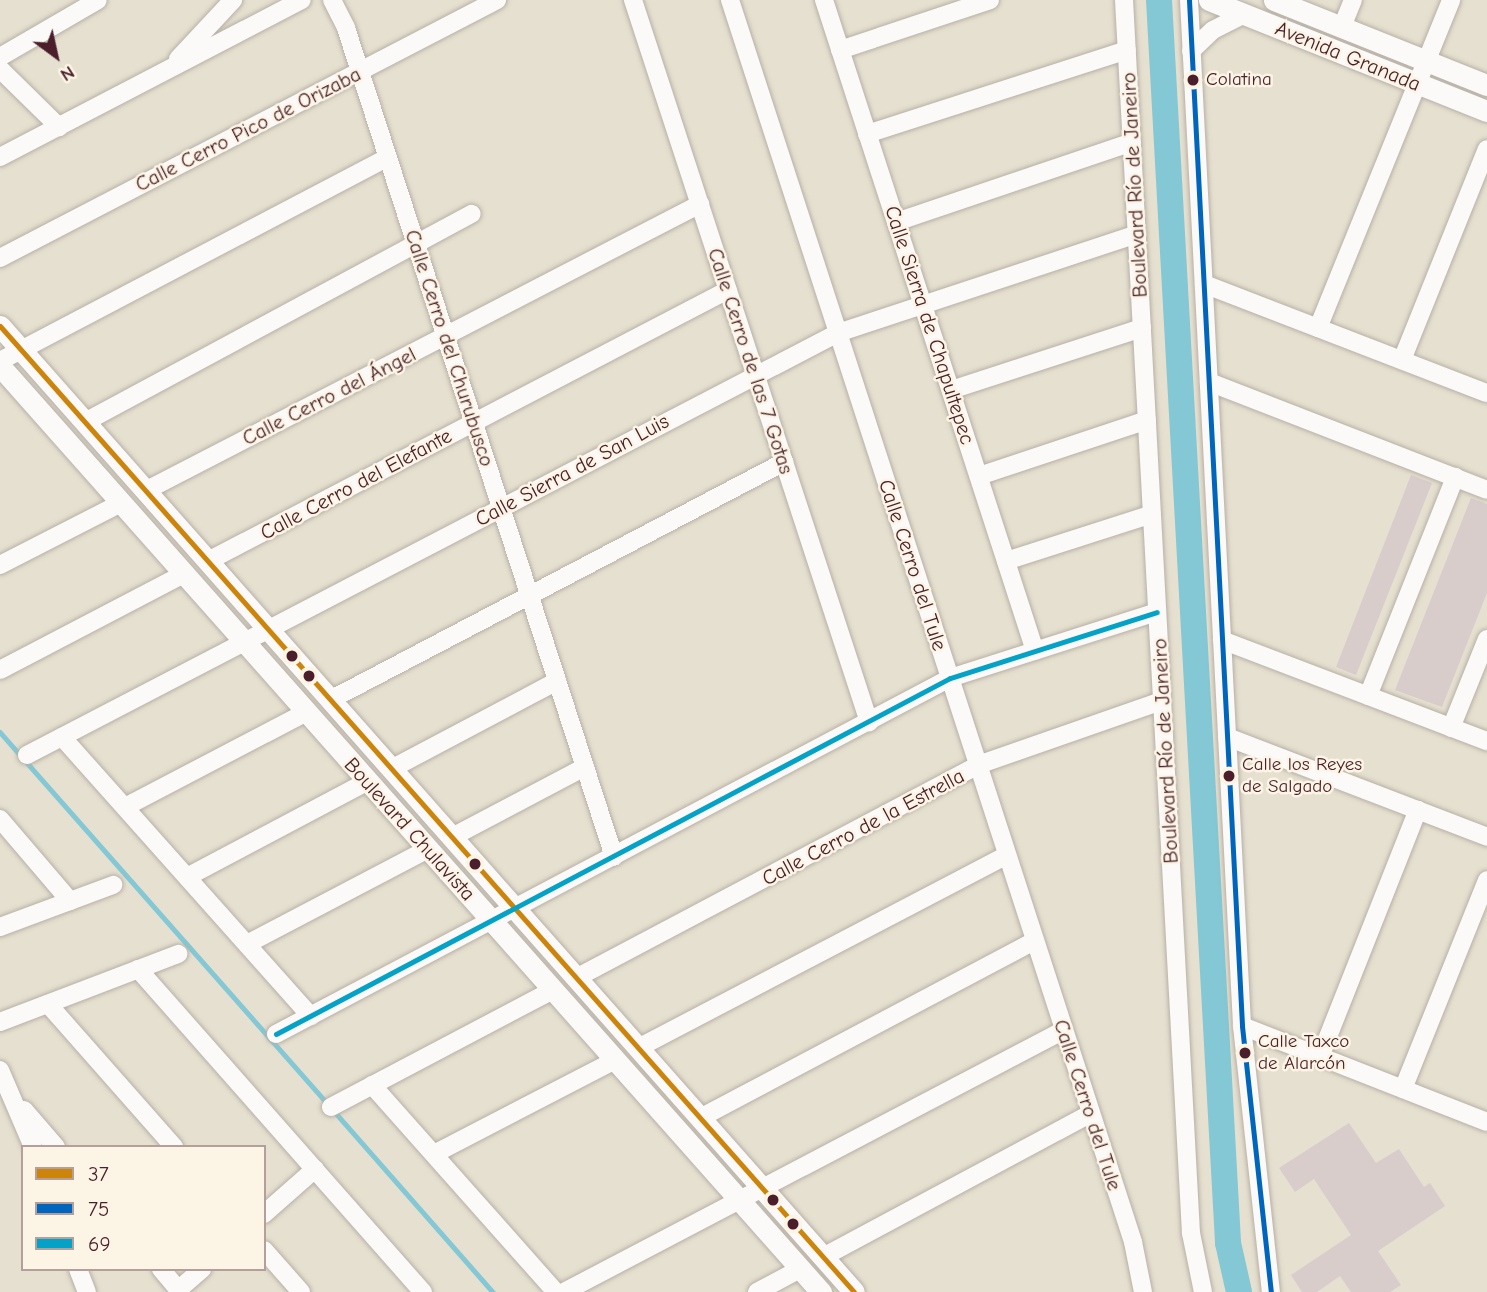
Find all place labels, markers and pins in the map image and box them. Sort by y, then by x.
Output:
place label: Colatina [1206,69,1272,91]
marker: Colatina [1186,73,1200,87]
unlabelled marker [285,649,299,663]
unlabelled marker [302,669,316,683]
place label: Calle los Reyes de Salgado [1242,754,1362,798]
marker: Calle los Reyes de Salgado [1222,769,1236,783]
unlabelled marker [468,857,482,871]
place label: Calle Taxco de Alarcón [1258,1031,1349,1075]
marker: Calle Taxco de Alarcón [1238,1046,1252,1060]
unlabelled marker [766,1193,780,1207]
unlabelled marker [786,1217,800,1231]

